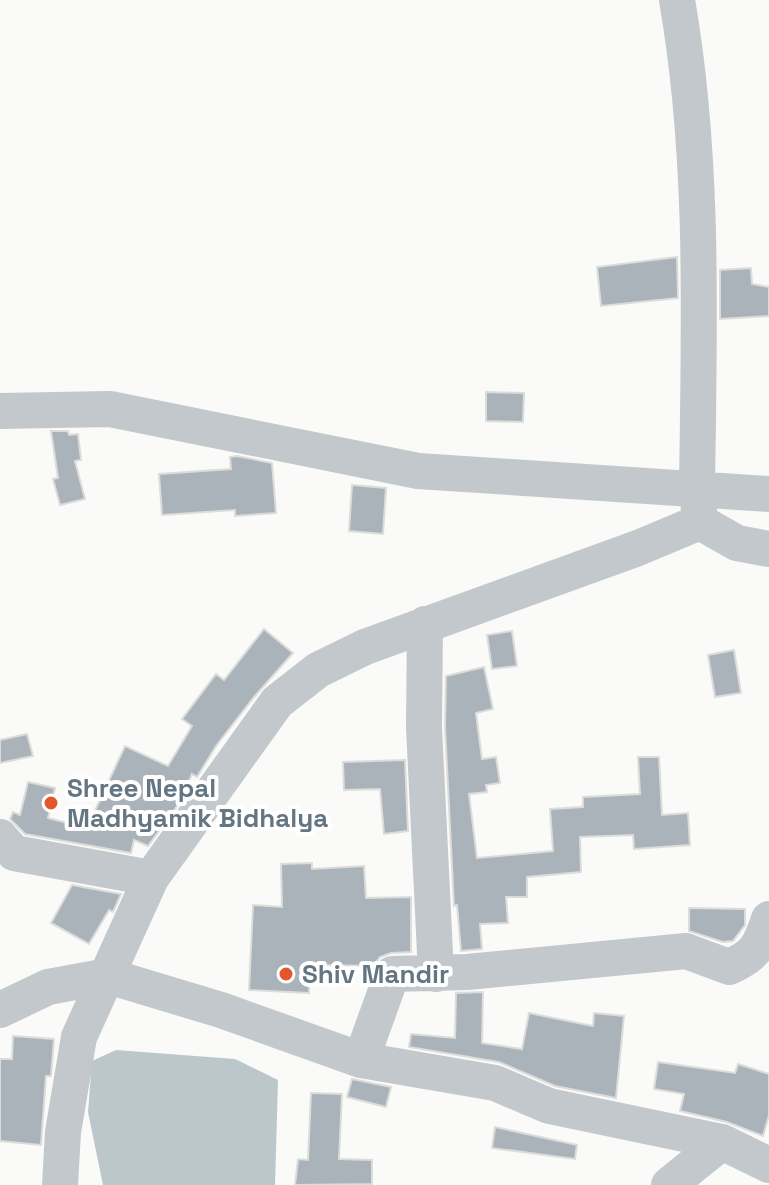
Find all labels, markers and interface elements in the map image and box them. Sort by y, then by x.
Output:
place label: Shree Nepal Madhyamik Bidhalya [67,771,328,835]
marker: Shree Nepal Madhyamik Bidhalya [42,794,60,812]
place label: Shiv Mandir [302,957,449,991]
marker: Shiv Mandir [277,965,295,983]

